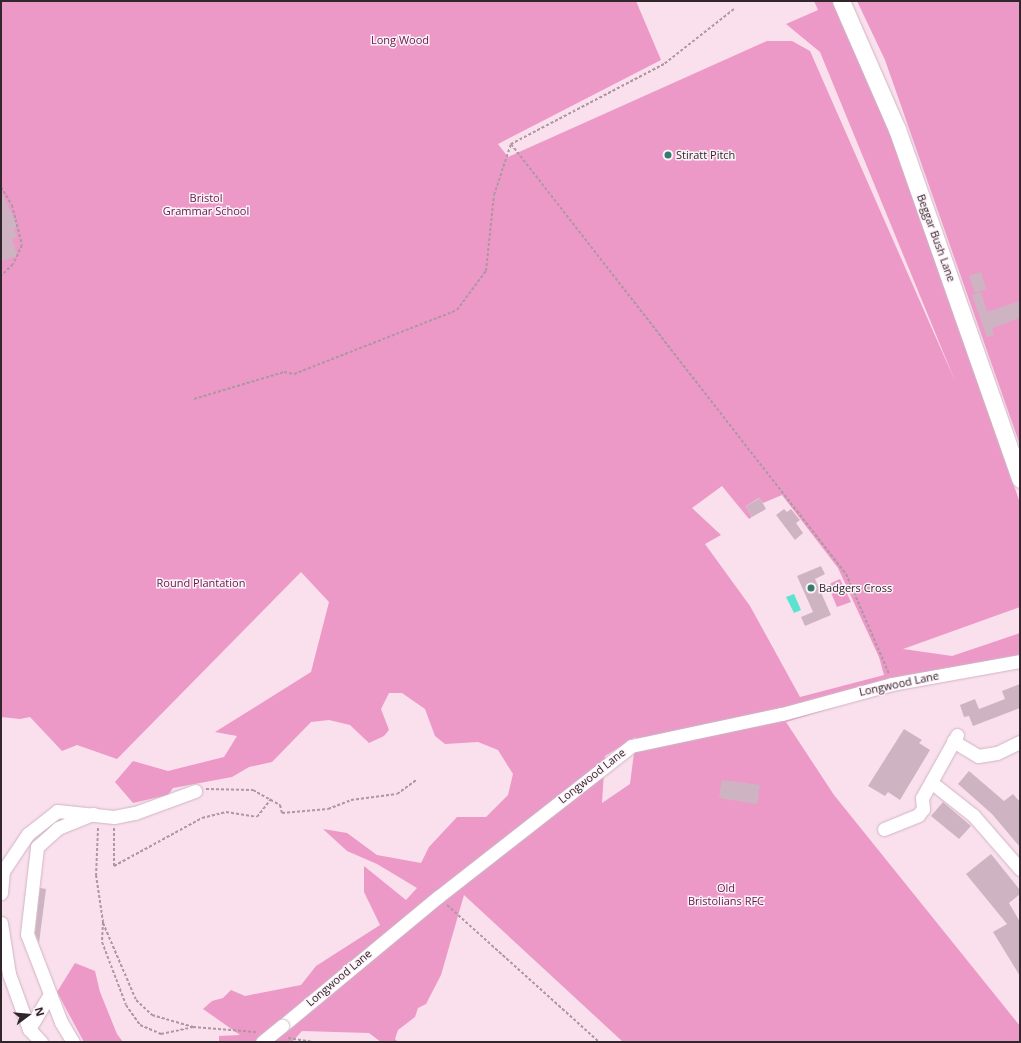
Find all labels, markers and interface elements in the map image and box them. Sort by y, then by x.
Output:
park label: Long Wood [371,33,429,47]
place label: Stiratt Pitch [676,148,735,162]
marker: Stiratt Pitch [663,150,673,160]
park label: Bristol Grammar School [163,192,249,218]
street label: Beggar Bush Lane [914,192,958,284]
park label: Round Plantation [157,576,245,590]
place label: Badgers Cross [819,581,892,595]
marker: Badgers Cross [806,583,816,593]
street label: Longwood Lane [858,669,940,699]
street label: Longwood Lane [556,746,628,806]
park label: Old Bristolians RFC [688,882,764,908]
street label: Longwood Lane [304,947,374,1009]
north arrow [8,995,48,1035]
text: N [32,1005,48,1018]

